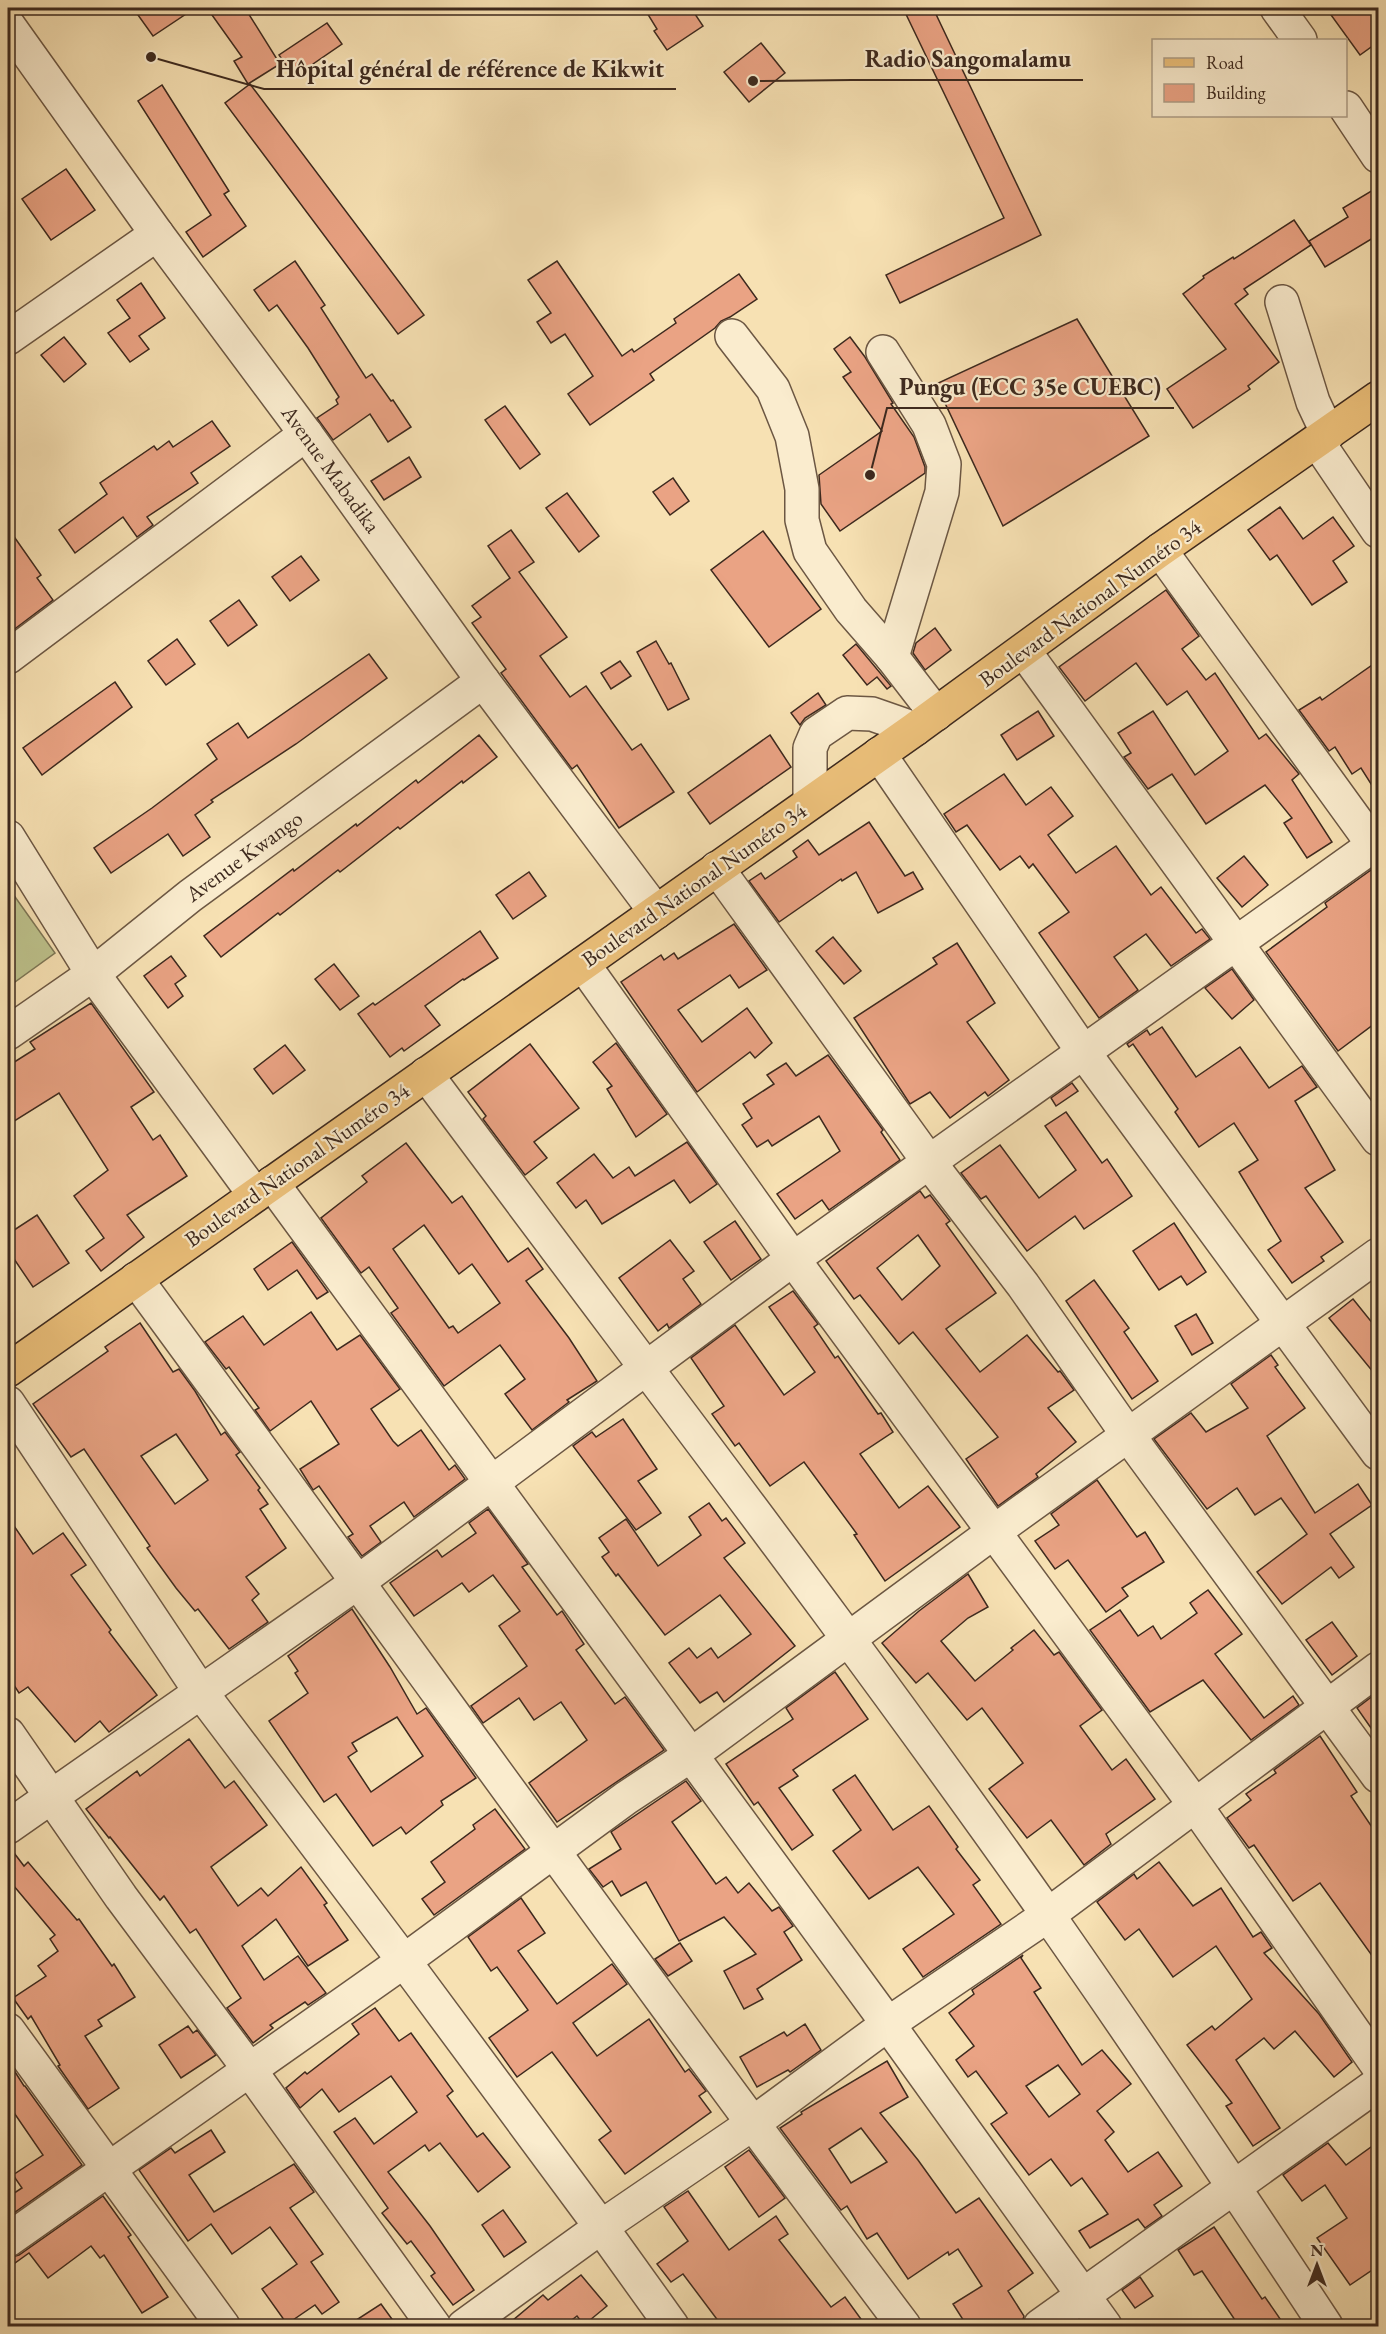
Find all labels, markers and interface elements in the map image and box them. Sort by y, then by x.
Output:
callout: Radio Sangomalamu [852,38,1083,80]
legend [1152,39,1347,117]
text: Radio Sangomalamu [865,43,1072,75]
callout: Hôpital général de référence de Kikwit [264,47,676,89]
text: Road [1206,51,1245,74]
text: Hôpital général de référence de Kikwit [276,53,664,85]
text: Building [1206,81,1266,104]
callout: Pungu (ECC 35e CUEBC) [887,366,1174,408]
text: Pungu (ECC 35e CUEBC) [899,371,1161,403]
street label: Avenue Mabadika [274,399,387,539]
street label: Boulevard National Numéro 34 [973,512,1207,694]
street label: Boulevard National Numéro 34 [576,796,813,974]
street label: Avenue Kwango [179,804,308,909]
street label: Boulevard National Numéro 34 [179,1076,416,1254]
north arrow [1287,2235,1347,2295]
text: N [1311,2240,1324,2261]

